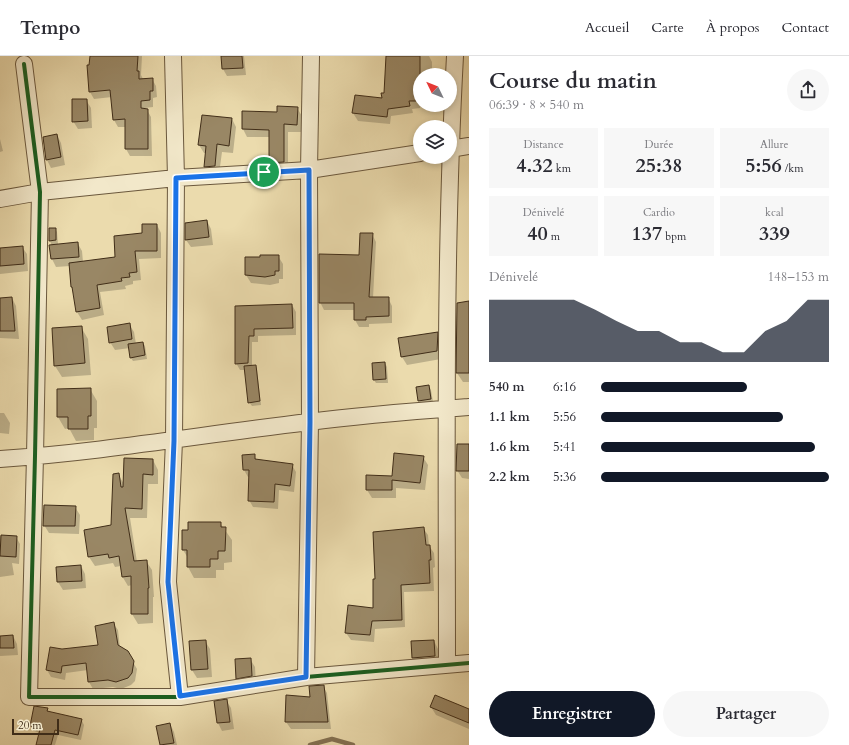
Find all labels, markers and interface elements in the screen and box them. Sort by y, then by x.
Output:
text: Tempo [20,15,80,41]
text: Accueil [585,18,629,37]
text: Carte [651,18,684,37]
text: À propos [706,18,759,37]
text: Contact [781,18,829,37]
text: Course du matin [489,66,657,96]
north arrow [413,68,457,112]
map controls [413,68,457,164]
button: share [787,69,829,111]
text: 06:39 · 8 × 540 m [489,96,584,114]
button: layers [413,120,457,164]
text: Distance [524,137,564,152]
text: Durée [645,137,673,152]
text: Allure [760,137,789,152]
text: 4.32 [516,152,553,179]
text: 25:38 [636,152,682,179]
text: 5:56 [745,152,782,179]
pin [247,155,281,189]
icon: arrive [253,161,275,183]
text: km [553,161,571,176]
text: /km [782,161,803,176]
text: Dénivelé [523,205,564,220]
text: Cardio [643,205,675,220]
text: kcal [765,205,784,220]
text: 40 [527,220,548,247]
text: 137 [632,220,662,247]
text: 339 [759,220,790,247]
text: m [548,229,560,244]
text: bpm [662,229,686,244]
text: Dénivelé [489,268,538,286]
text: 148–153 m [767,268,829,286]
text: 540 m [489,378,524,396]
text: 6:16 [553,378,576,396]
text: 1.1 km [489,408,530,426]
text: 5:56 [553,408,576,426]
text: 1.6 km [489,438,530,456]
text: 5:41 [553,438,576,456]
text: 2.2 km [489,468,530,486]
text: 5:36 [553,468,576,486]
button: Enregistrer [489,691,655,737]
button: Partager [663,691,829,737]
scale bar [12,717,59,736]
text: 20 m [18,718,42,733]

